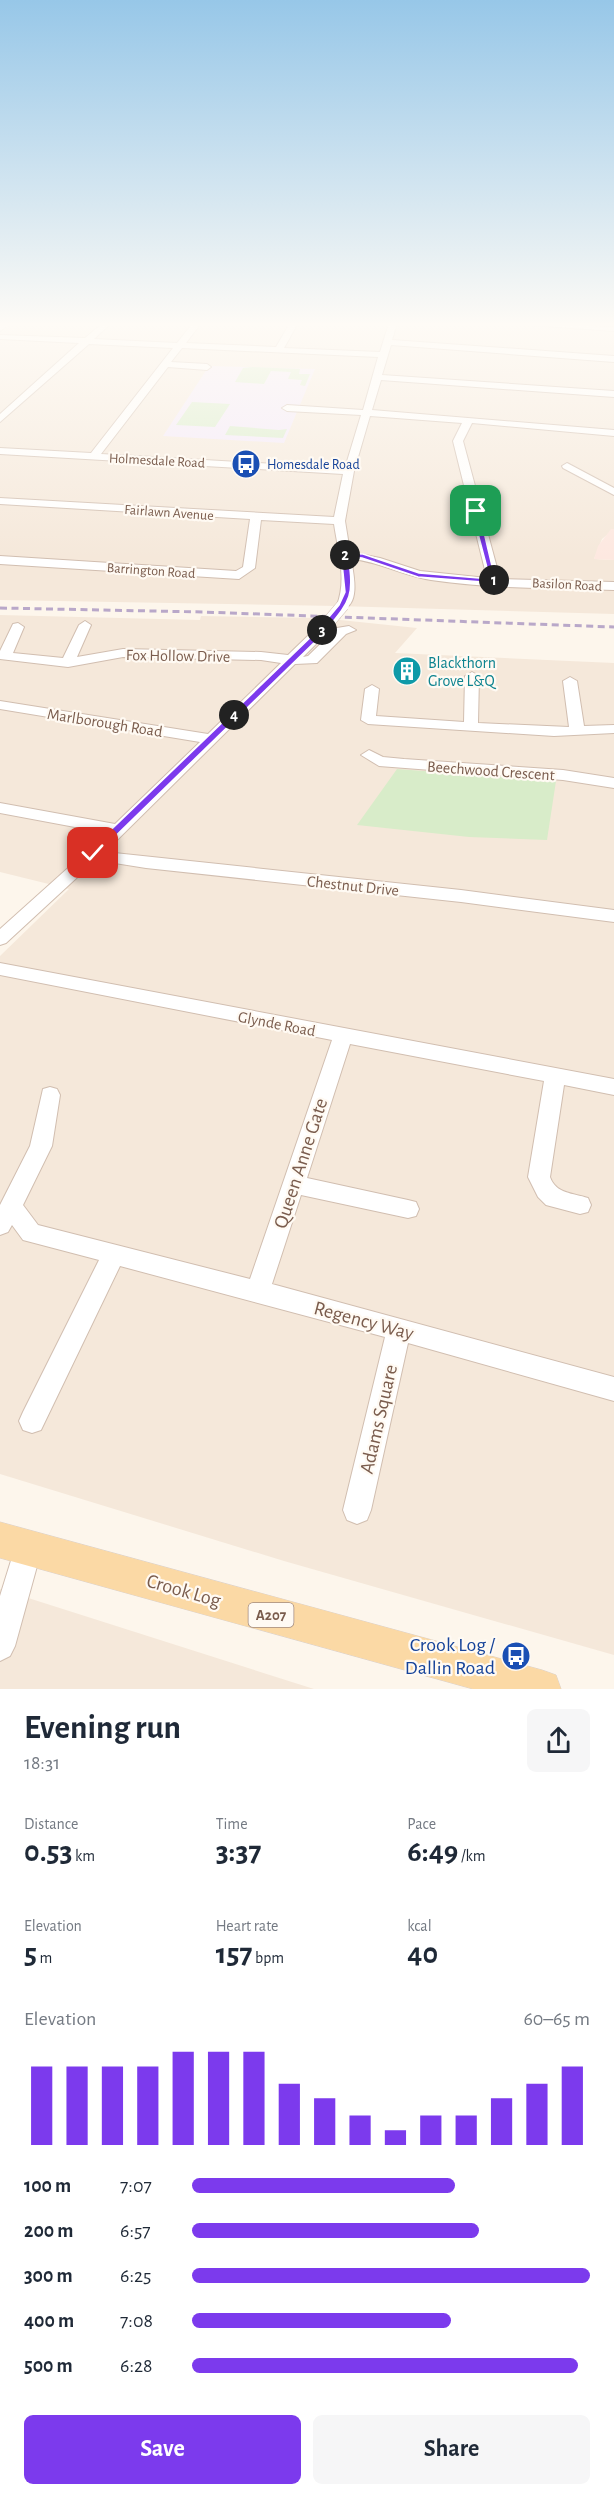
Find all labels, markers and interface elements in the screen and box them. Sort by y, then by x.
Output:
bus stop icon: Homesdale Road [230,448,262,480]
street label: Holmesdale Road [109,451,205,471]
place label: Homesdale Road [267,458,360,472]
pin [450,485,501,536]
icon: arrive [459,494,492,527]
street label: Fairlawn Avenue [124,503,214,523]
pin: 2 [330,540,360,570]
text: 2 [341,547,349,563]
street label: Barrington Road [106,561,196,581]
pin: 1 [479,565,509,595]
text: 1 [491,572,497,588]
street label: Basilon Road [532,576,602,594]
pin: 3 [307,615,337,645]
text: 3 [319,622,325,638]
street label: Fox Hollow Drive [126,647,230,665]
building icon: Blackthorn Grove L&Q [391,655,423,687]
place label: Blackthorn Grove L&Q [428,655,496,690]
pin: 4 [219,700,249,730]
street label: Marlborough Road [46,706,164,740]
text: 4 [230,707,238,723]
street label: Beechwood Crescent [427,759,555,783]
pin [67,827,118,878]
icon: check [76,836,109,869]
street label: Chestnut Drive [306,873,400,899]
street label: Glynde Road [237,1009,317,1040]
street label: Queen Anne Gate [270,1096,331,1231]
street label: Regency Way [312,1298,416,1344]
street label: Adams Square [357,1363,401,1476]
street label: Crook Log [144,1571,223,1611]
road number: A207 [248,1603,294,1627]
place label: Crook Log / Dallin Road [405,1635,495,1678]
bus stop icon: Crook Log / Dallin Road [500,1640,532,1672]
button: share [527,1709,590,1772]
text: Evening run [24,1712,181,1745]
text: 18:31 [24,1753,60,1773]
text: Distance [24,1816,78,1832]
text: Time [216,1816,248,1832]
text: Pace [407,1816,436,1832]
text: 0.53 [24,1837,72,1867]
text: 3:37 [216,1837,261,1867]
text: 6:49 [407,1837,458,1867]
text: km [72,1848,95,1864]
text: /km [458,1848,486,1864]
text: Elevation [24,1918,82,1934]
text: Heart rate [216,1918,278,1934]
text: kcal [407,1918,432,1934]
text: 5 [24,1939,37,1969]
text: 157 [216,1939,252,1969]
text: 40 [407,1939,438,1969]
text: m [37,1950,52,1966]
text: bpm [252,1950,284,1966]
text: Elevation [24,2009,96,2029]
text: 60–65 m [523,2009,590,2029]
text: 100 m [24,2176,71,2196]
text: 7:07 [120,2176,152,2196]
text: 200 m [24,2221,73,2241]
text: 6:57 [120,2221,151,2241]
text: 300 m [24,2266,73,2286]
text: 6:25 [120,2266,151,2286]
text: 400 m [24,2311,74,2331]
text: 7:08 [120,2311,153,2331]
text: 500 m [24,2356,73,2376]
text: 6:28 [120,2356,153,2376]
button: Save [24,2415,301,2484]
button: Share [313,2415,590,2484]

